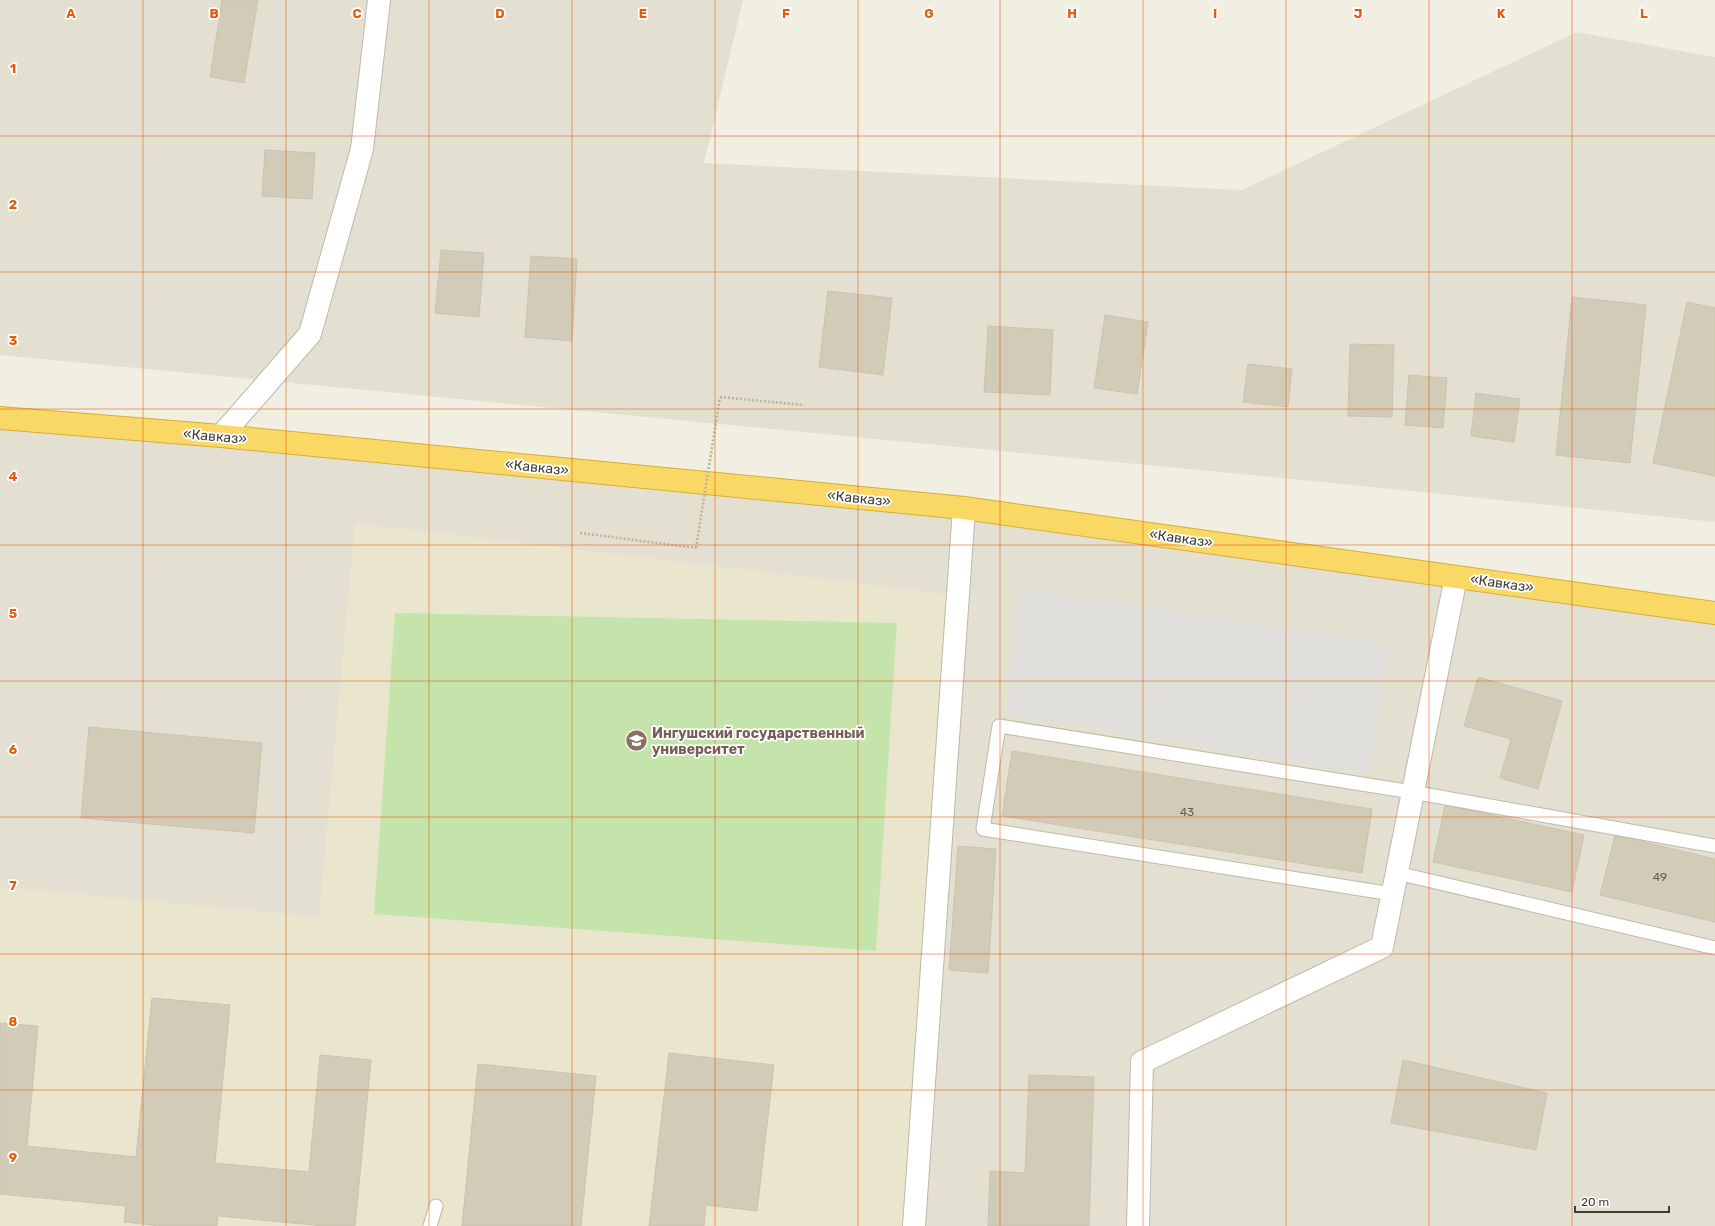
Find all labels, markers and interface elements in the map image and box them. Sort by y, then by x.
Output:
text: A [66,6,76,21]
text: B [209,6,219,21]
text: C [352,6,362,21]
text: D [495,6,505,21]
text: E [639,6,647,21]
text: F [782,6,790,21]
text: G [924,6,934,21]
text: H [1067,6,1077,21]
text: I [1213,6,1217,21]
text: J [1354,6,1362,21]
text: K [1497,6,1506,21]
text: L [1640,6,1648,21]
text: 1 [10,61,16,76]
text: 2 [9,197,17,212]
text: 3 [9,333,18,348]
street label: «Кавказ» [182,425,248,448]
street label: «Кавказ» [504,456,570,479]
text: 4 [9,469,18,484]
street label: «Кавказ» [826,487,892,510]
street label: «Кавказ» [1148,526,1214,551]
street label: «Кавказ» [1469,571,1535,596]
text: 5 [9,606,17,621]
place label: Ингушский государственный университет [652,725,865,758]
school or university icon: Ингушский государственный университет [623,728,649,754]
text: 6 [9,742,18,757]
house number: 43 [1180,805,1194,819]
house number: 49 [1653,870,1667,884]
text: 7 [9,878,17,893]
text: 8 [9,1014,18,1029]
text: 9 [9,1150,17,1165]
scale bar [1575,1188,1669,1214]
text: 20 m [1581,1195,1609,1209]

